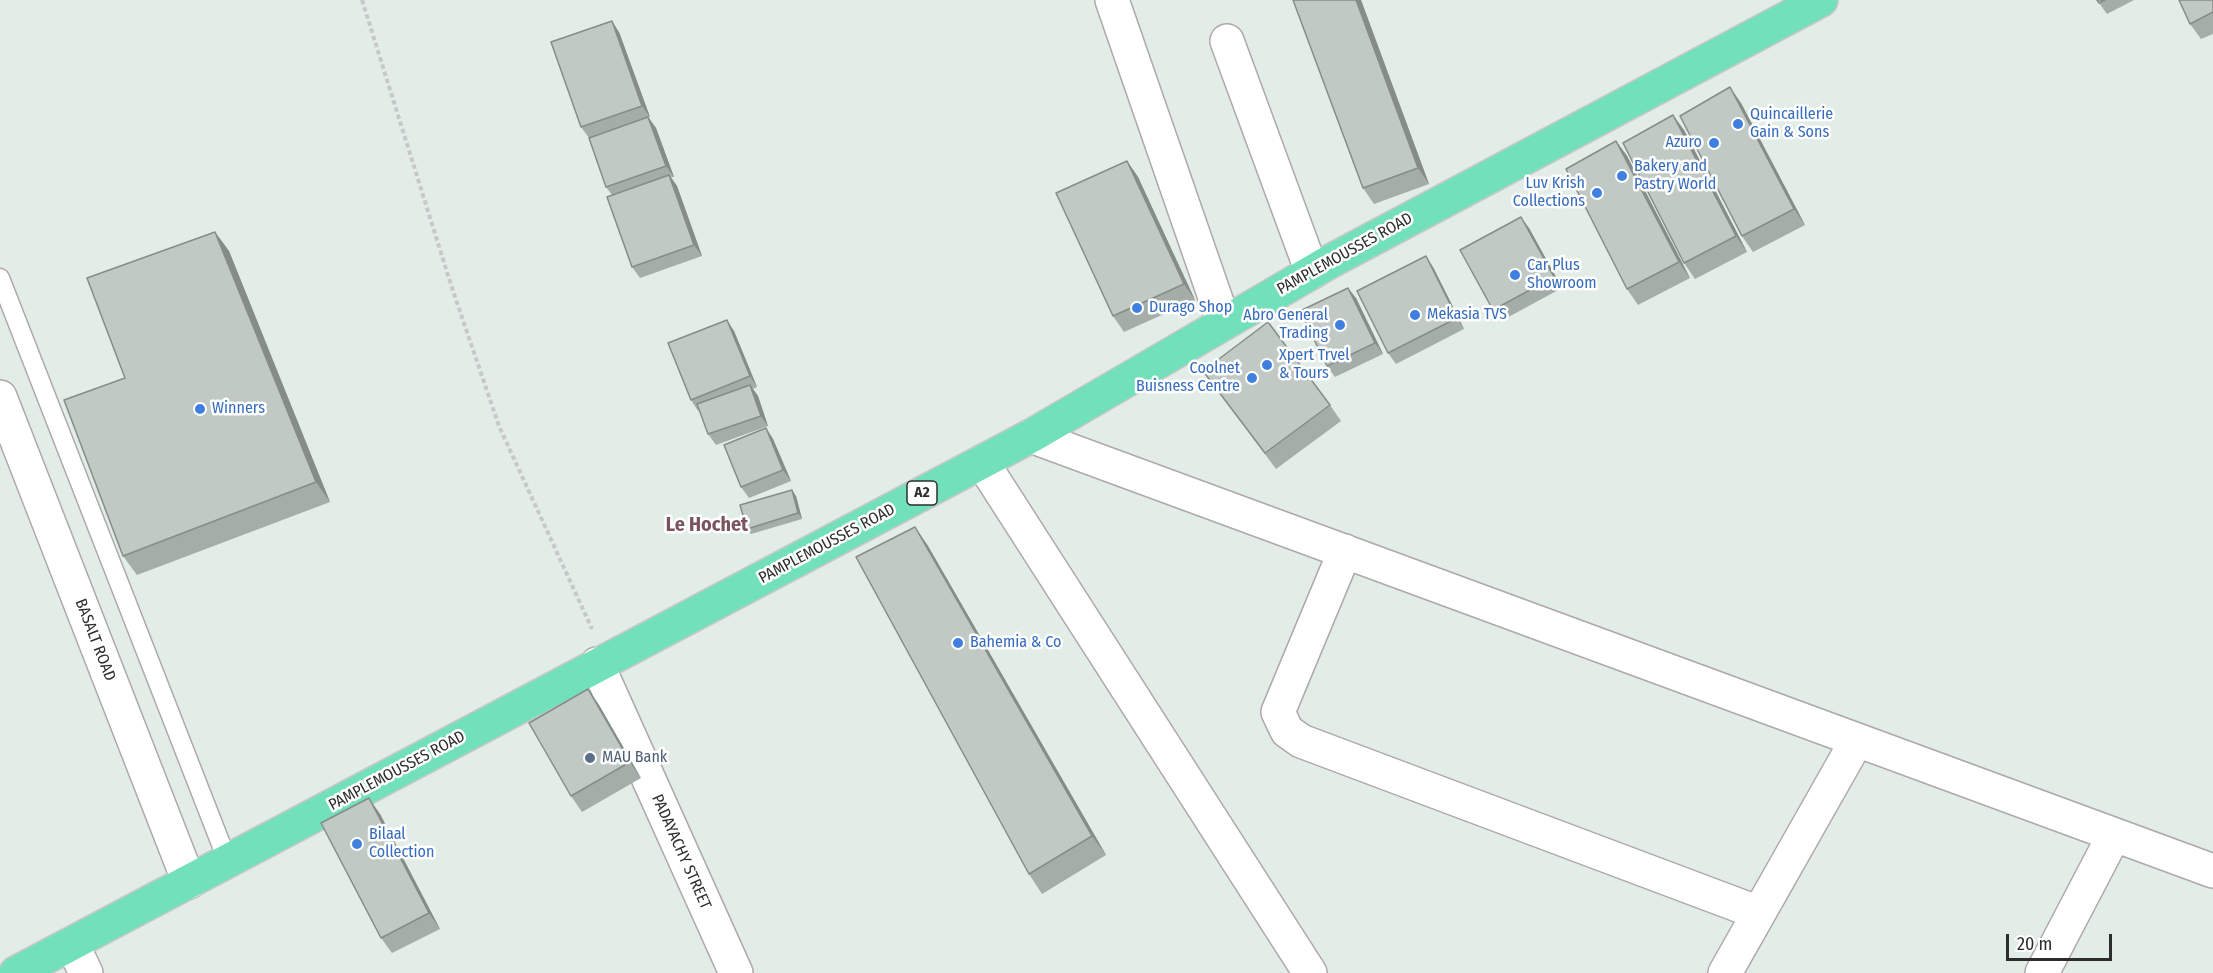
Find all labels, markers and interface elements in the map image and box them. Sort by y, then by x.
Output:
place label: Quincaillerie Gain & Sons [1750,105,1833,143]
marker: Quincaillerie Gain & Sons [1731,117,1745,131]
place label: Azuro [1665,133,1702,153]
marker: Azuro [1707,136,1721,150]
place label: Bakery and Pastry World [1634,157,1716,195]
marker: Bakery and Pastry World [1615,169,1629,183]
place label: Luv Krish Collections [1513,174,1585,212]
marker: Luv Krish Collections [1590,186,1604,200]
street label: PAMPLEMOUSSES ROAD [1274,209,1416,299]
place label: Car Plus Showroom [1527,256,1597,294]
marker: Car Plus Showroom [1508,268,1522,282]
place label: Durago Shop [1149,298,1232,318]
marker: Durago Shop [1130,301,1144,315]
place label: Mekasia TVS [1427,305,1507,325]
place label: Abro General Trading [1243,306,1328,344]
marker: Mekasia TVS [1408,308,1422,322]
marker: Abro General Trading [1333,318,1347,332]
place label: Xpert Trvel & Tours [1279,346,1349,384]
marker: Xpert Trvel & Tours [1260,358,1274,372]
place label: Coolnet Buisness Centre [1136,359,1240,397]
marker: Coolnet Buisness Centre [1245,371,1259,385]
place label: Winners [212,399,265,419]
marker: Winners [193,402,207,416]
road number: A2 [907,481,937,505]
street label: PAMPLEMOUSSES ROAD [756,500,898,588]
district label: Le Hochet [666,513,748,537]
street label: BASALT ROAD [71,596,119,684]
place label: Bahemia & Co [970,633,1061,653]
marker: Bahemia & Co [951,636,965,650]
street label: PAMPLEMOUSSES ROAD [326,727,468,815]
place label: MAU Bank [602,748,667,768]
marker: MAU Bank [583,751,597,765]
street label: PADAYACHY STREET [647,792,715,912]
place label: Bilaal Collection [369,825,434,863]
marker: Bilaal Collection [350,837,364,851]
scale bar [2009,922,2116,960]
text: 20 m [2017,933,2052,955]

